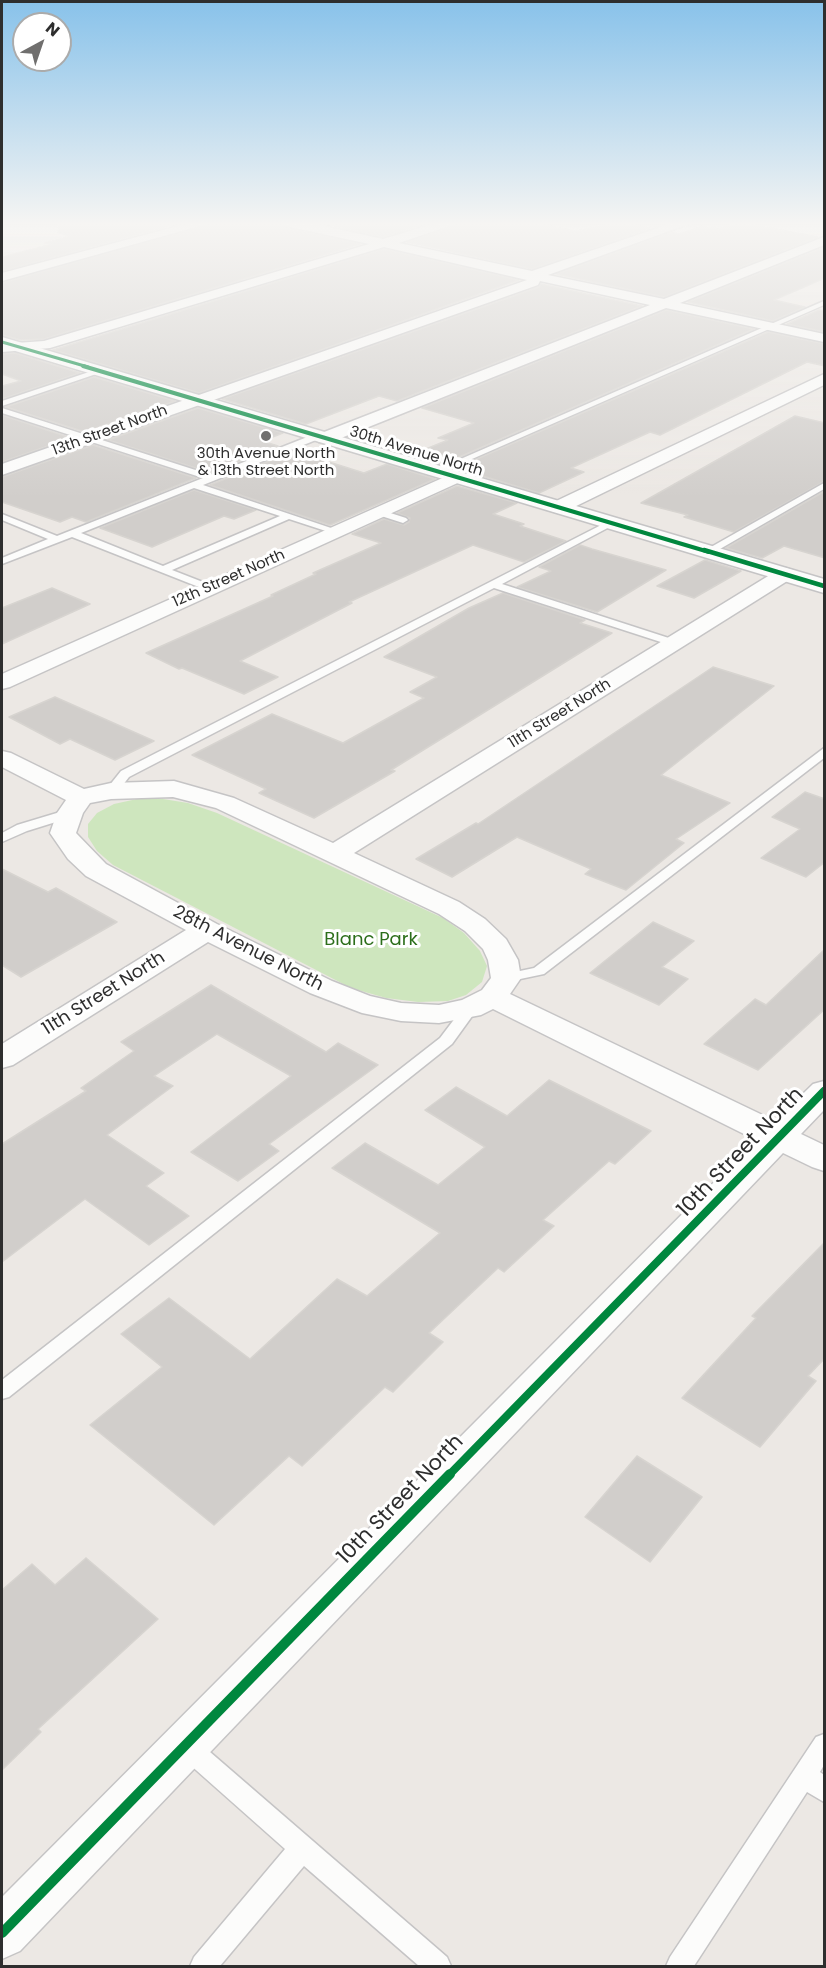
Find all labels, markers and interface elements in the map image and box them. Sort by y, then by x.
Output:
north arrow [12,12,72,72]
text: N [41,17,65,42]
street label: 13th Street North [50,402,170,460]
street label: 30th Avenue North [347,423,485,481]
marker: 30th Avenue North & 13th Street North [259,429,273,443]
place label: 30th Avenue North & 13th Street North [197,445,335,480]
street label: 12th Street North [170,546,288,612]
street label: 11th Street North [505,675,615,753]
street label: 28th Avenue North [169,902,327,996]
park label: Blanc Park [324,929,418,951]
street label: 11th Street North [39,948,169,1040]
street label: 10th Street North [673,1083,809,1223]
street label: 10th Street North [333,1430,469,1570]

